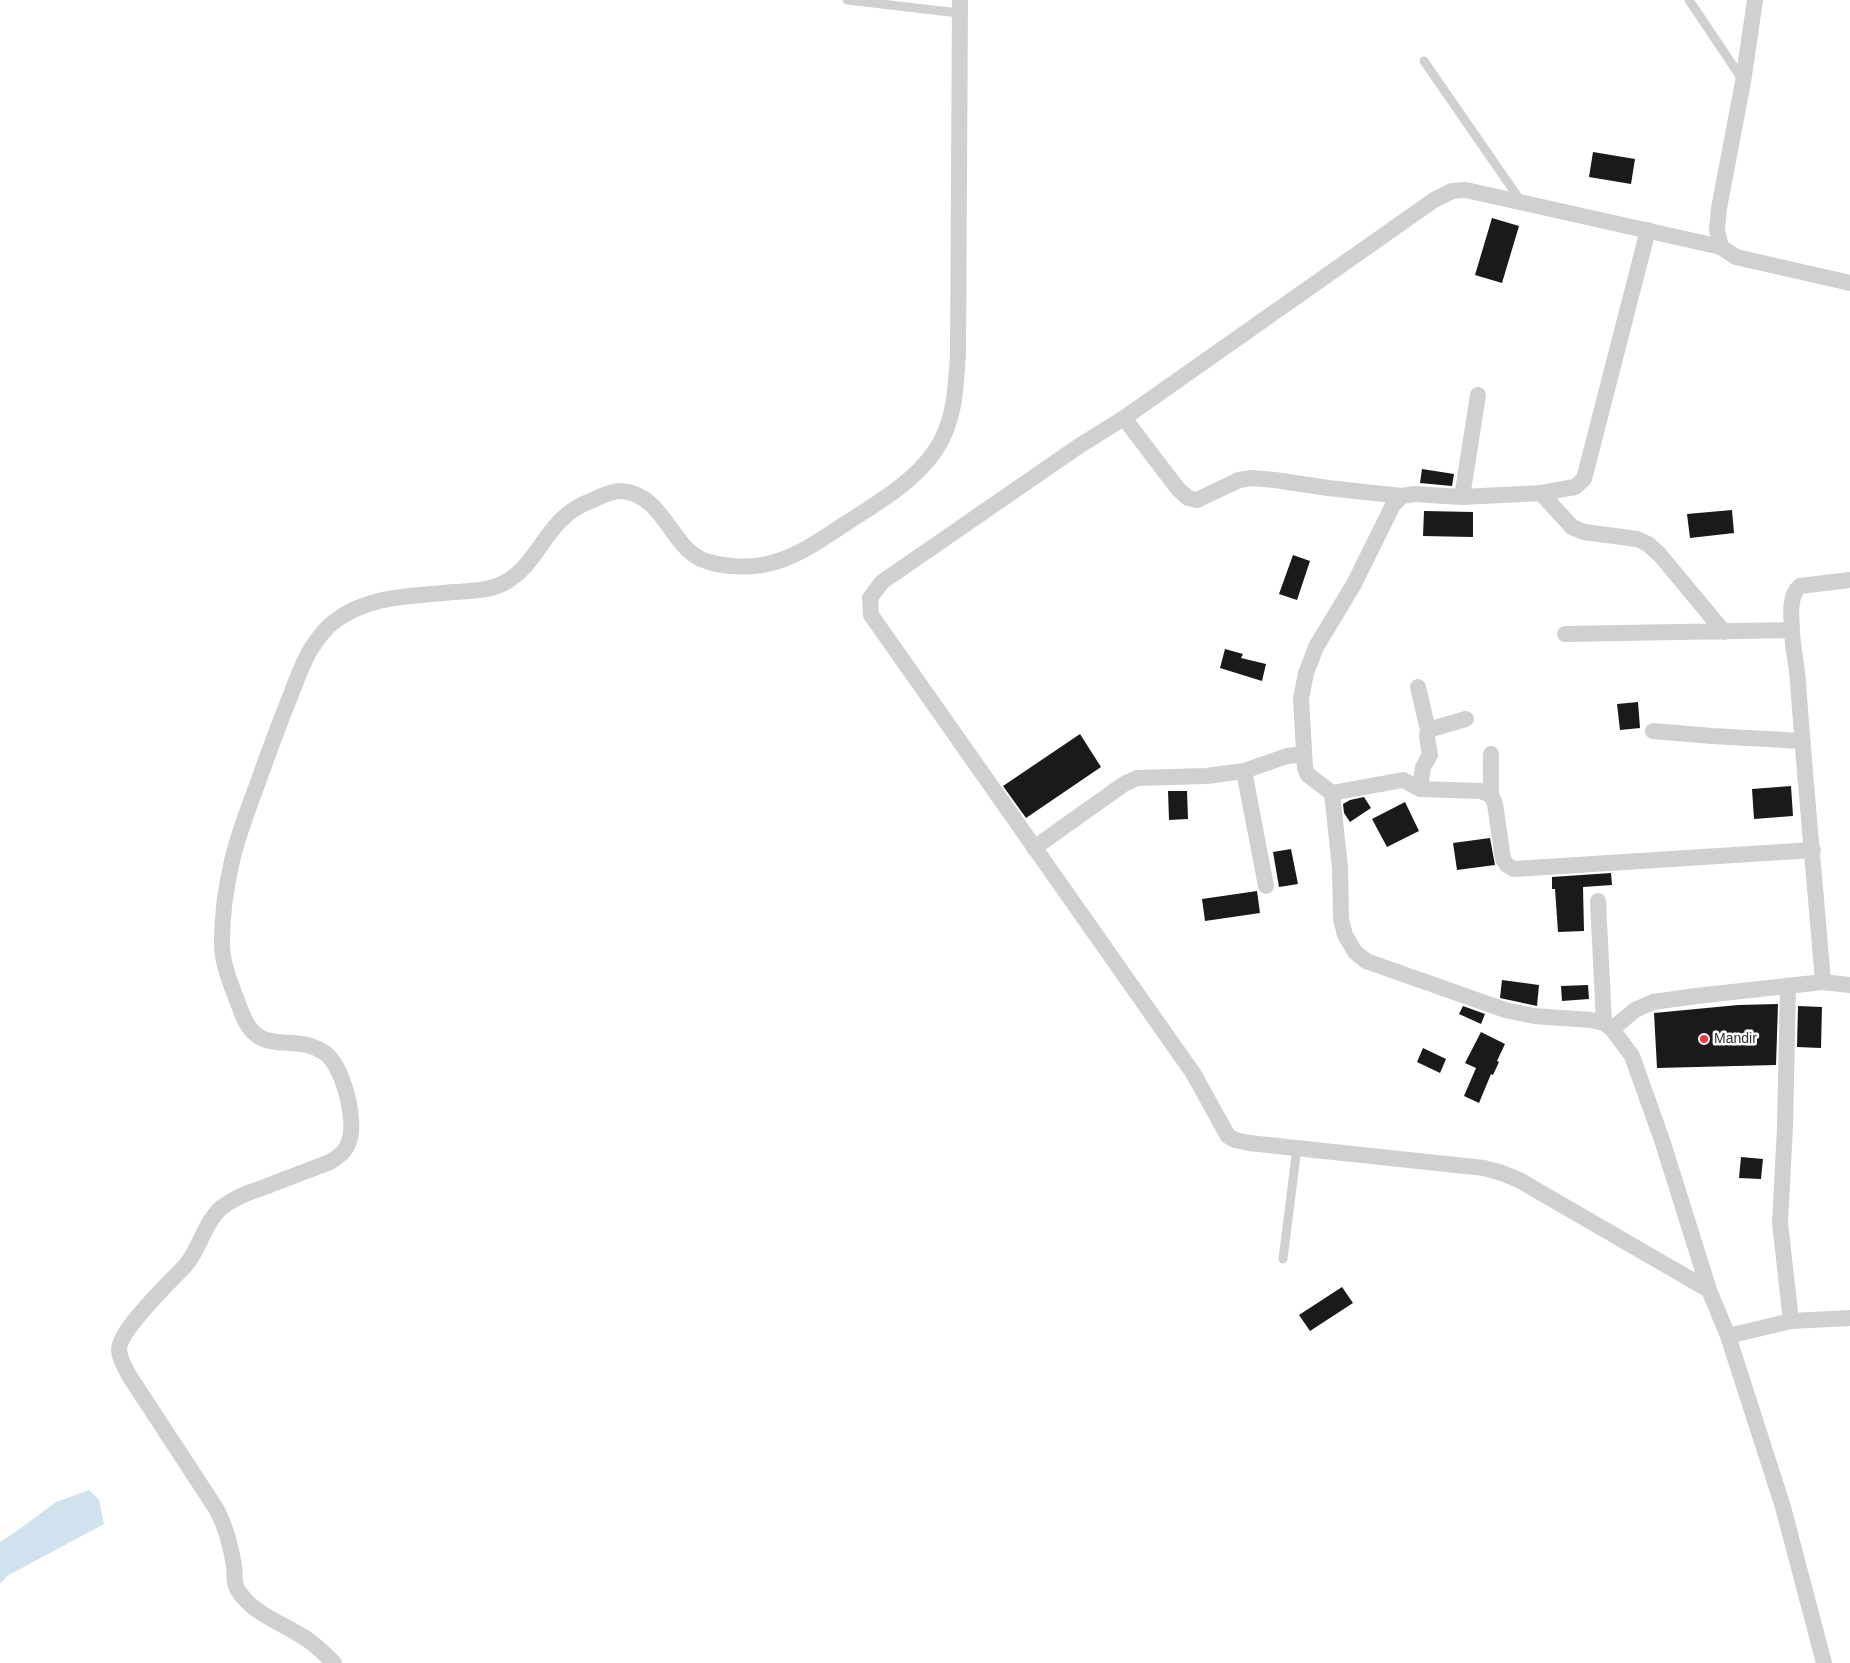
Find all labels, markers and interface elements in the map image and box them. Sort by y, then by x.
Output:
place label: Mandir [1714,1031,1757,1047]
marker: Mandir [1698,1033,1710,1045]

